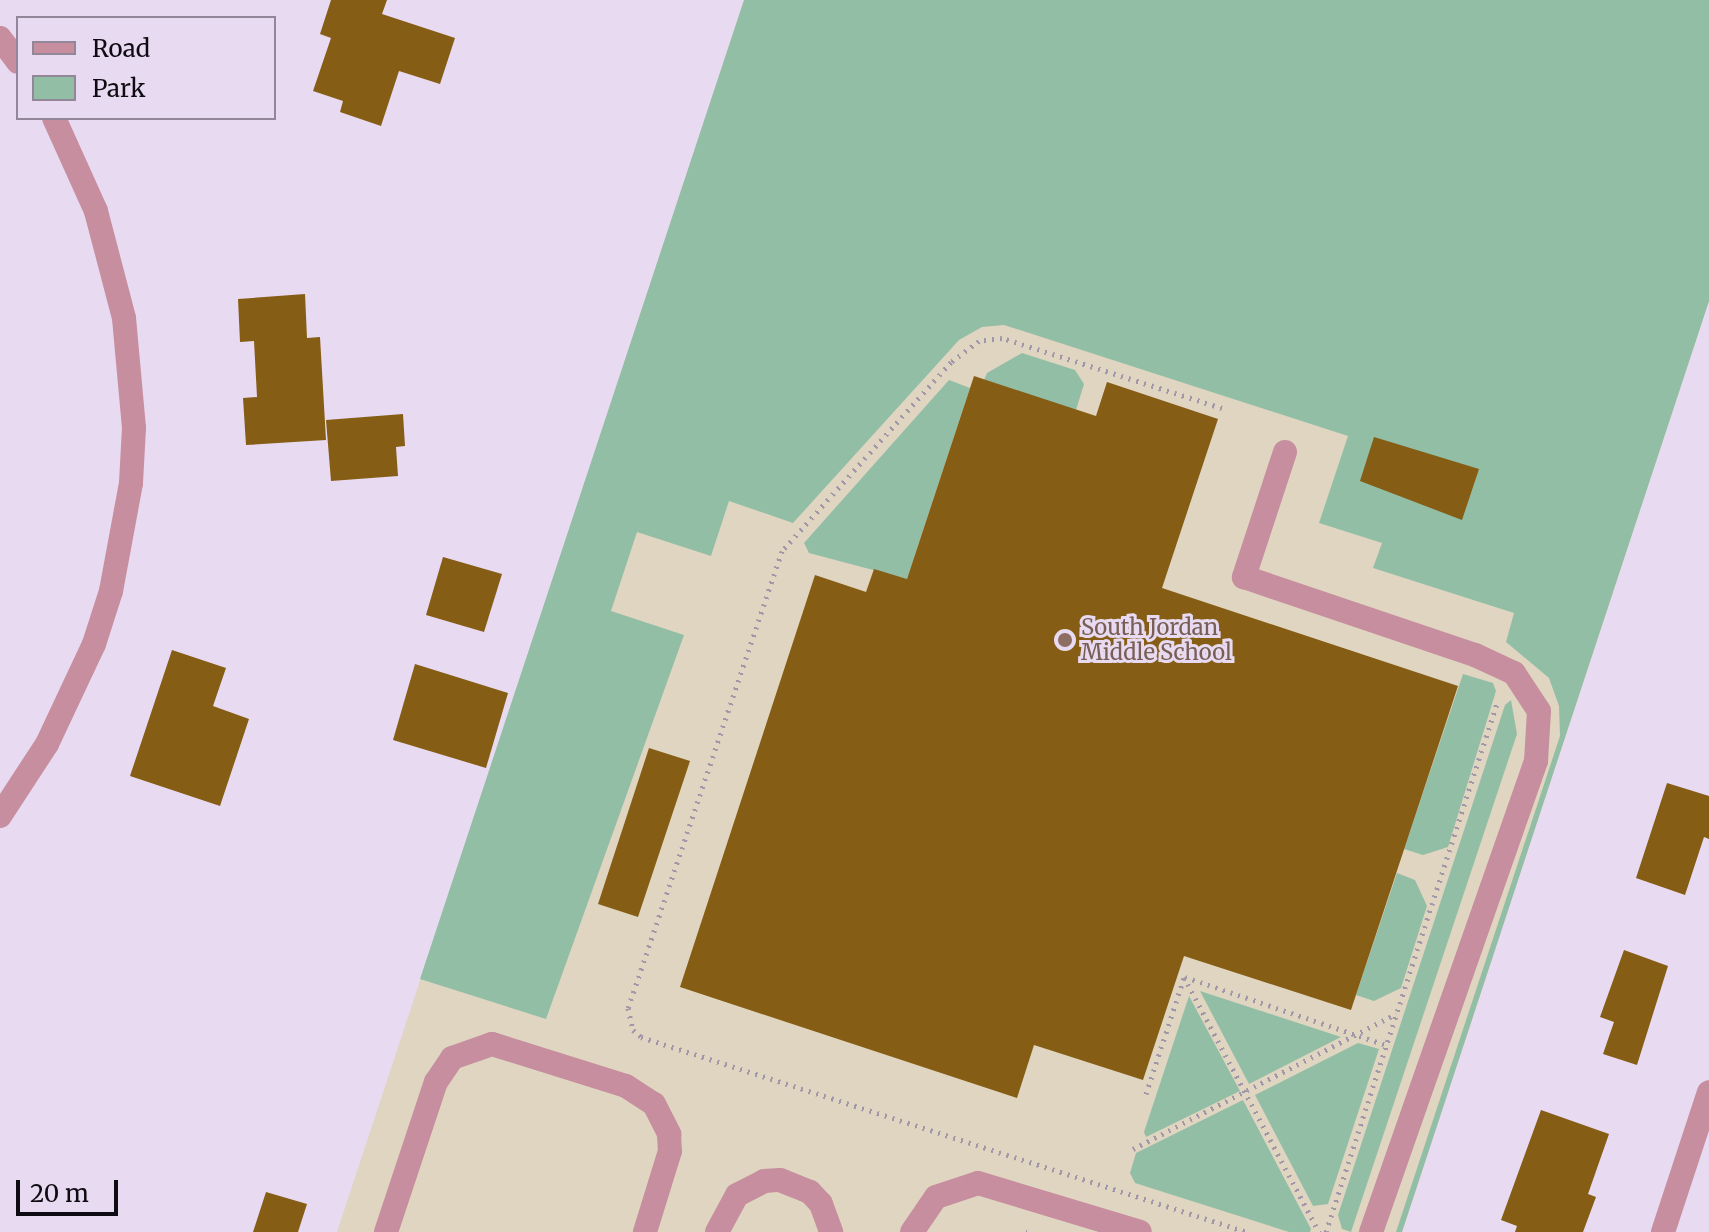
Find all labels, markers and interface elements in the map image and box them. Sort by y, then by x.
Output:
legend [16,16,276,120]
text: Road [92,33,150,64]
text: Park [92,73,145,104]
place label: South Jordan Middle School [1081,614,1232,666]
marker: South Jordan Middle School [1056,631,1074,649]
scale bar [20,1164,122,1214]
text: 20 m [30,1178,89,1209]

